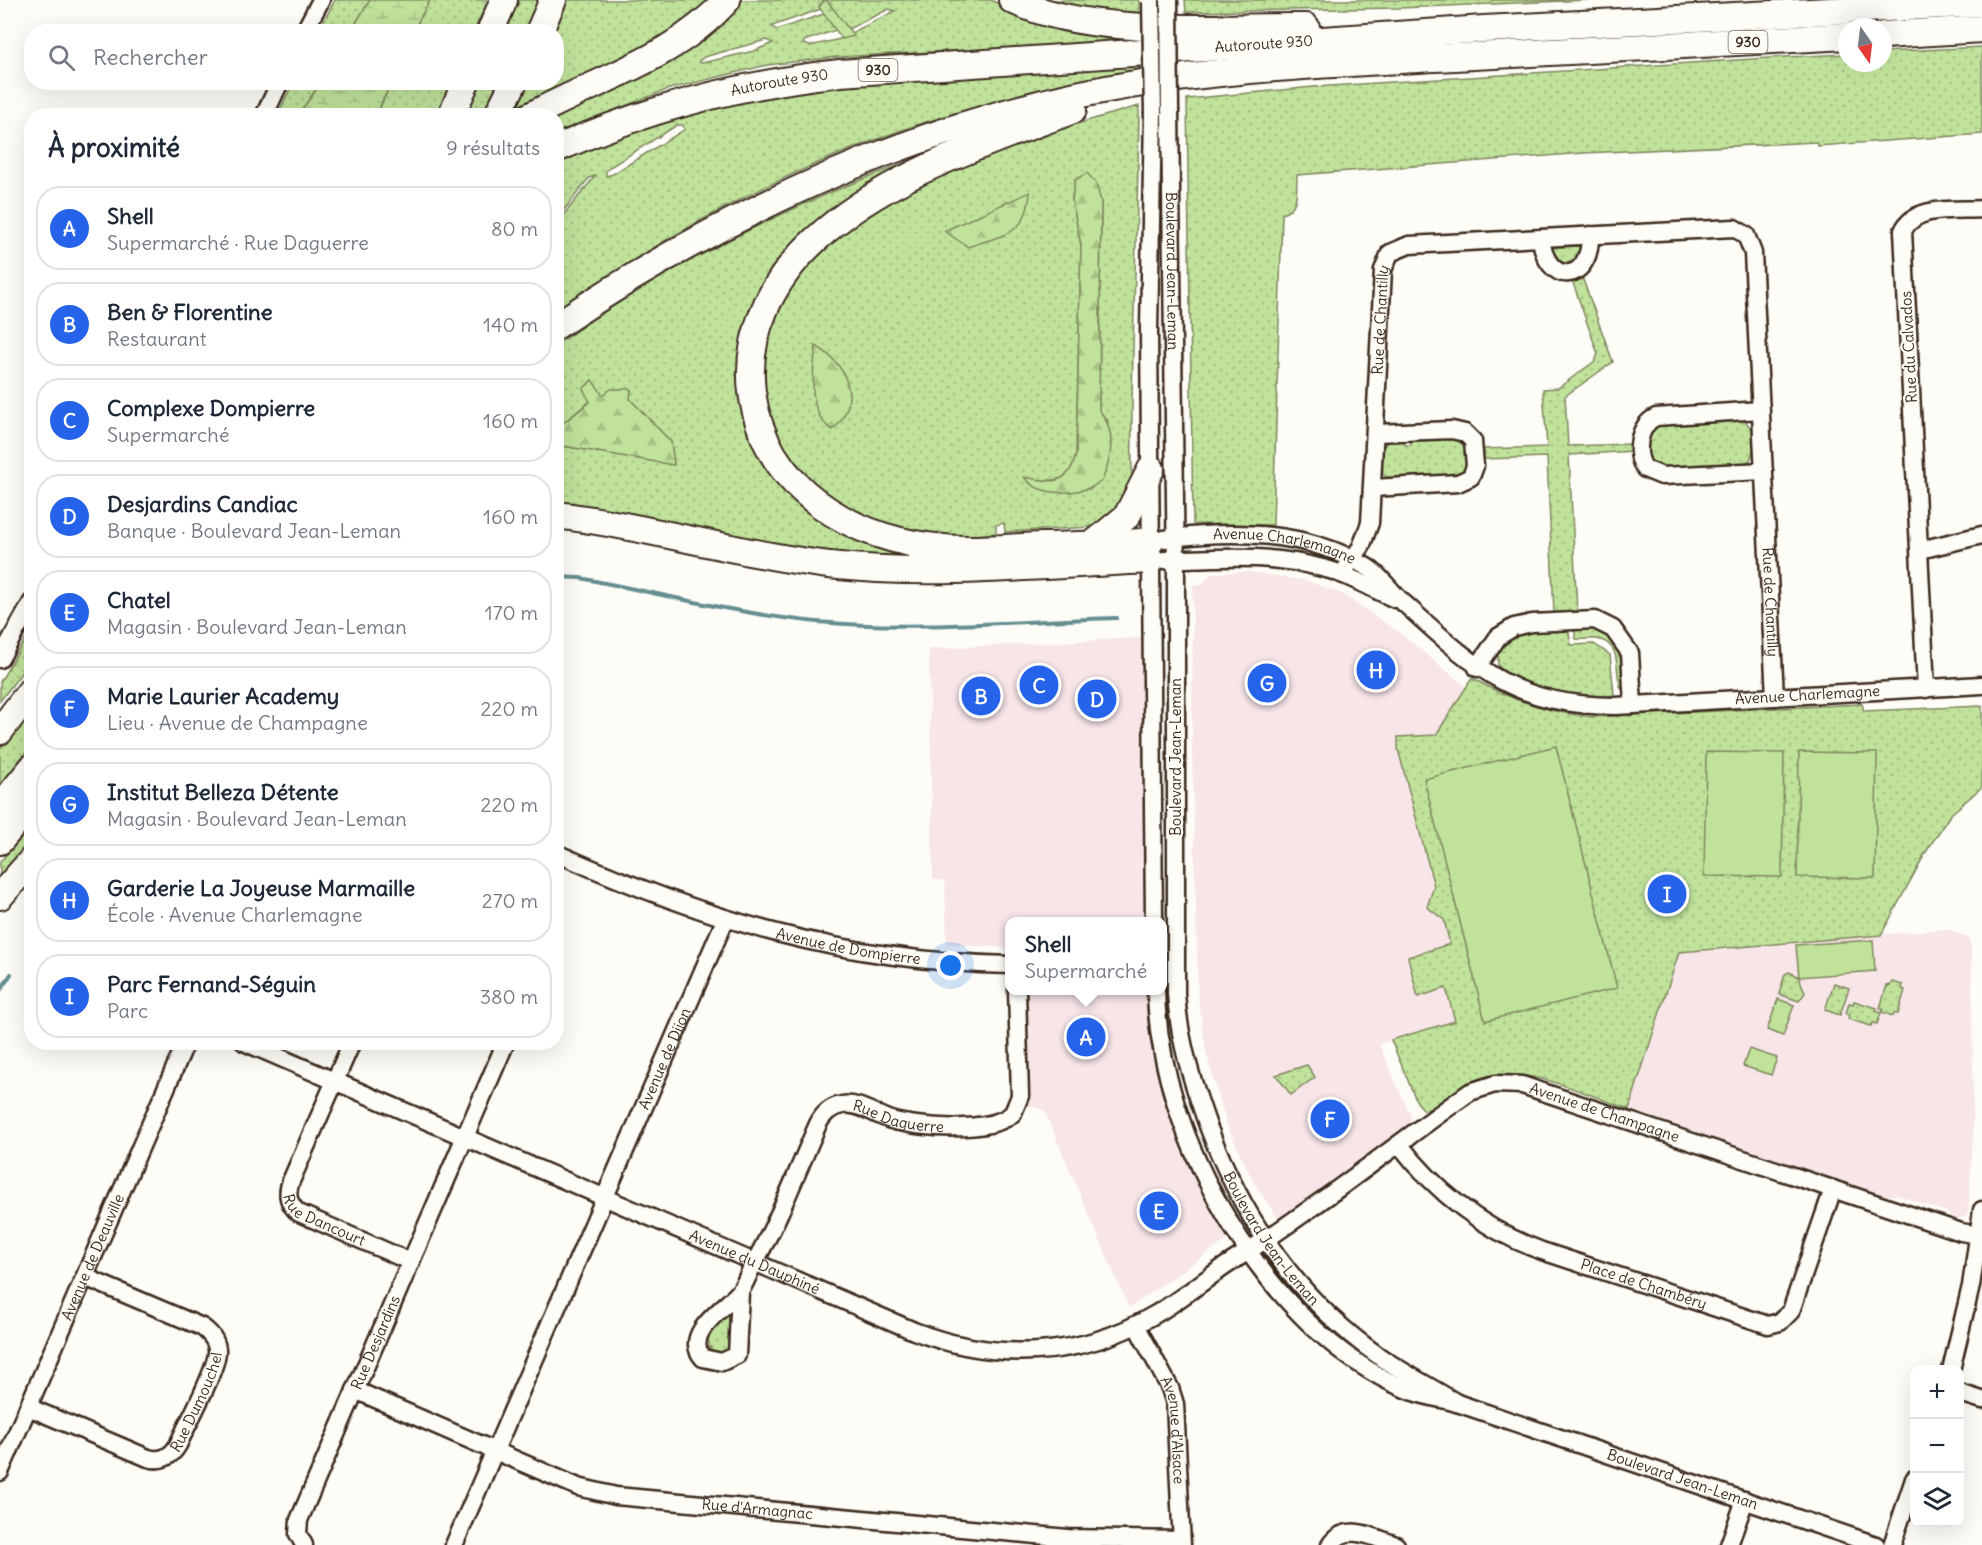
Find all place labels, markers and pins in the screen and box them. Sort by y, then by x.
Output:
pin: H [1356,648,1396,692]
pin: G [1248,660,1286,706]
pin: C [1020,662,1058,708]
pin: B [962,674,1000,718]
pin: D [1078,676,1116,722]
pin: I [1648,872,1686,916]
pin: A [1066,1014,1106,1060]
pin: F [1310,1096,1350,1142]
pin: E [1140,1188,1178,1234]

